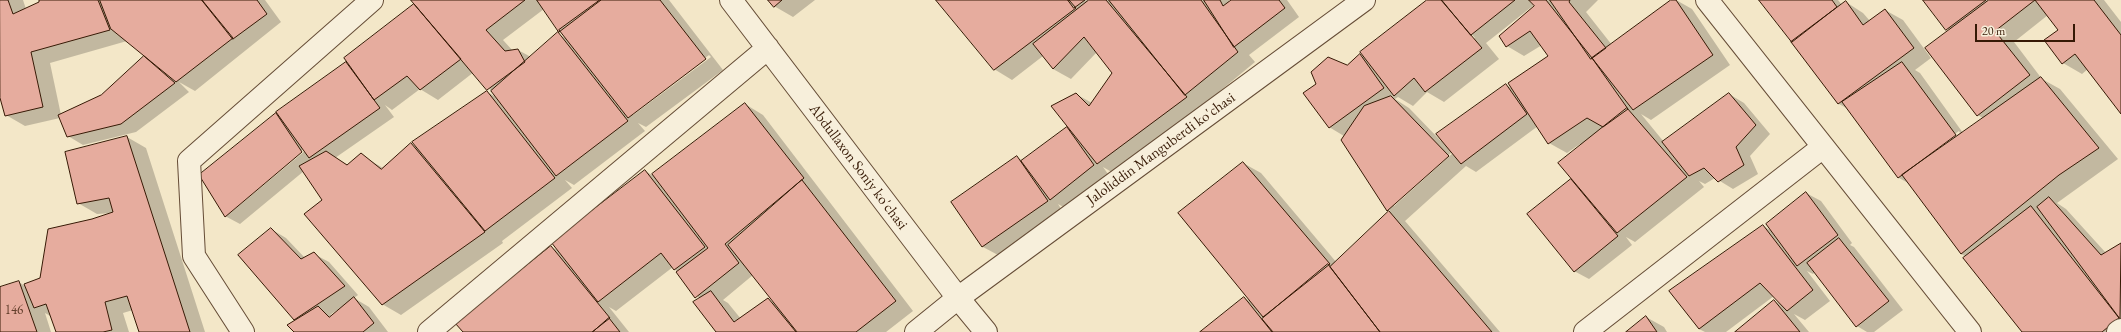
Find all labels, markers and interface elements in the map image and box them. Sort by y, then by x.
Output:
scale bar [1977,16,2077,42]
text: 20 m [1982,23,2005,39]
street label: Jaloliddin Manguberdi ko'chasi [1083,89,1239,209]
street label: Abdullaxon Soniy ko'chasi [805,101,911,233]
house number: 146 [5,302,23,318]

